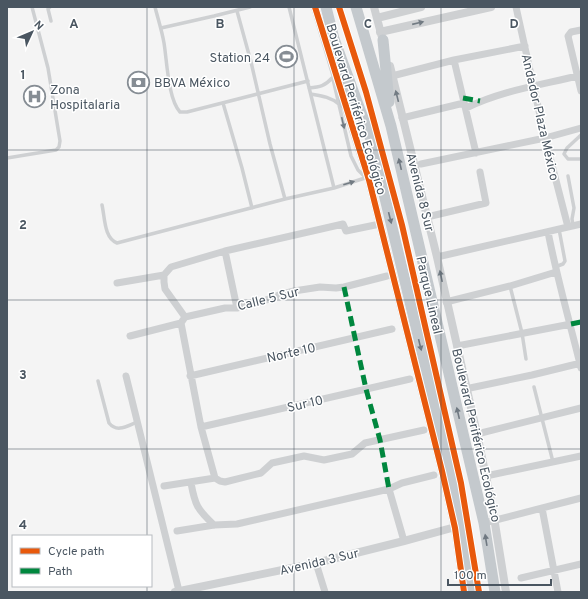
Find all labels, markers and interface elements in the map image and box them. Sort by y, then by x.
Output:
north arrow [12,12,52,52]
text: A [69,17,79,33]
text: B [216,17,225,33]
text: C [364,17,372,33]
text: D [509,17,519,33]
text: N [31,18,46,33]
one-way arrow [412,20,425,26]
street label: Boulevard Periférico Ecológico [321,22,389,197]
sports icon: Station 24 [273,44,299,70]
place label: Station 24 [209,51,270,67]
street label: Andador Plaza México [517,53,561,182]
text: 1 [20,68,26,84]
bank icon: BBVA México [126,69,152,95]
place label: BBVA México [154,76,230,92]
hospital icon: Zona Hospitalaria [22,83,48,109]
place label: Zona Hospitalaria [50,83,120,114]
one-way arrow [394,89,400,101]
one-way arrow [341,117,347,129]
street label: Avenida 8 Sur [402,151,437,234]
one-way arrow [397,157,403,169]
one-way arrow [344,180,356,186]
one-way arrow [387,212,393,224]
text: 2 [19,218,27,234]
street label: Parque Lineal [411,255,445,336]
one-way arrow [437,270,443,282]
street label: Calle 5 Sur [236,284,301,315]
one-way arrow [418,338,424,351]
street label: Norte 10 [265,341,317,367]
street label: Boulevard Periférico Ecológico [447,347,503,524]
text: 3 [19,368,27,384]
street label: Sur 10 [286,393,325,417]
one-way arrow [455,407,461,419]
text: 4 [19,518,27,534]
one-way arrow [483,534,489,546]
legend [12,535,152,587]
text: Cycle path [48,544,105,560]
street label: Avenida 3 Sur [278,546,361,580]
scale bar [448,561,551,587]
text: Path [48,564,73,580]
text: 100 m [454,568,487,584]

